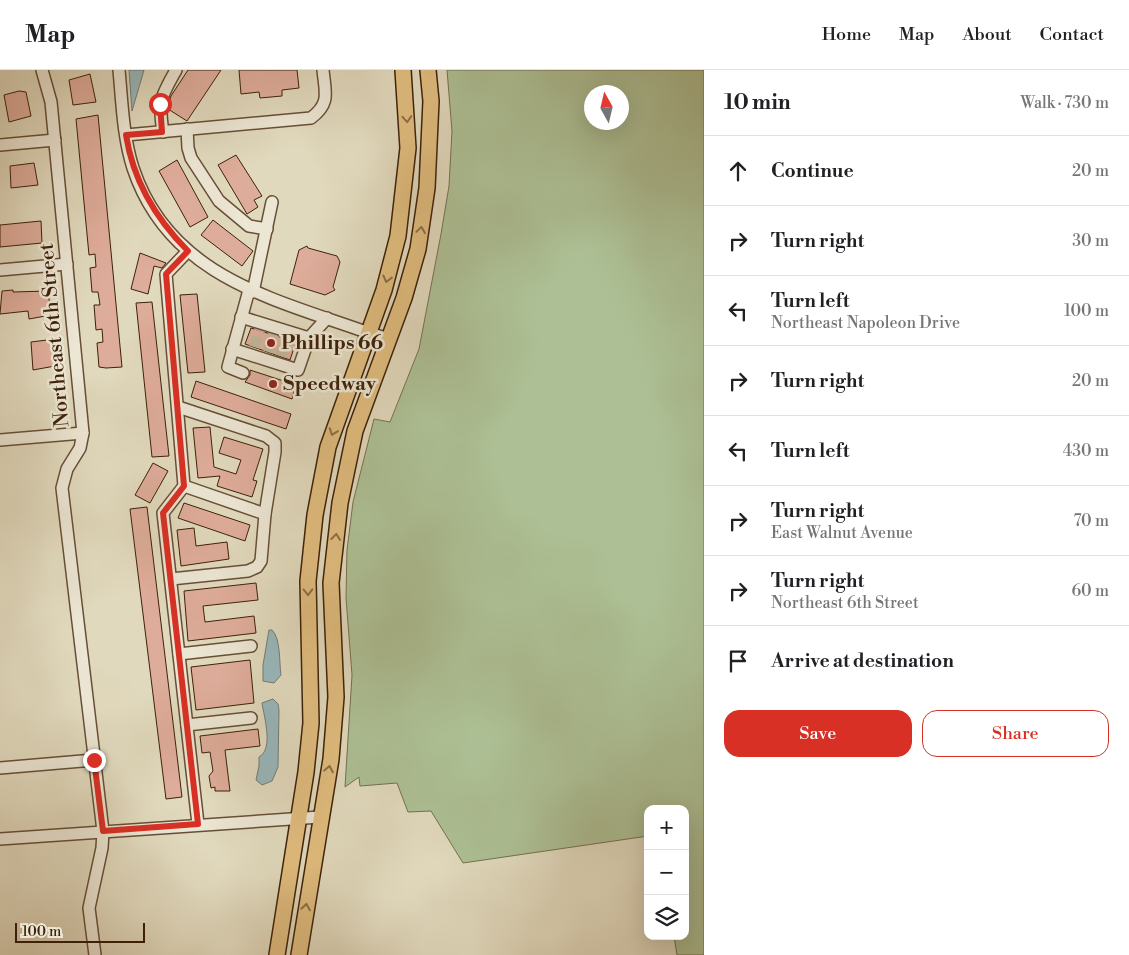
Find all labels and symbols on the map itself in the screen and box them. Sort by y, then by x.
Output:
north arrow [584,85,629,130]
route start [149,93,172,116]
one-way arrow [401,115,412,123]
one-way arrow [415,225,426,233]
street label: Northeast 6th Street [35,242,75,428]
one-way arrow [382,275,393,284]
place label: Phillips 66 [281,331,383,356]
marker: Phillips 66 [265,337,277,349]
place label: Speedway [283,372,377,397]
marker: Speedway [267,378,279,390]
one-way arrow [329,428,339,436]
one-way arrow [330,533,341,541]
one-way arrow [303,589,314,597]
route end [83,749,106,772]
one-way arrow [324,764,334,773]
one-way arrow [300,902,311,910]
scale bar [15,920,145,943]

